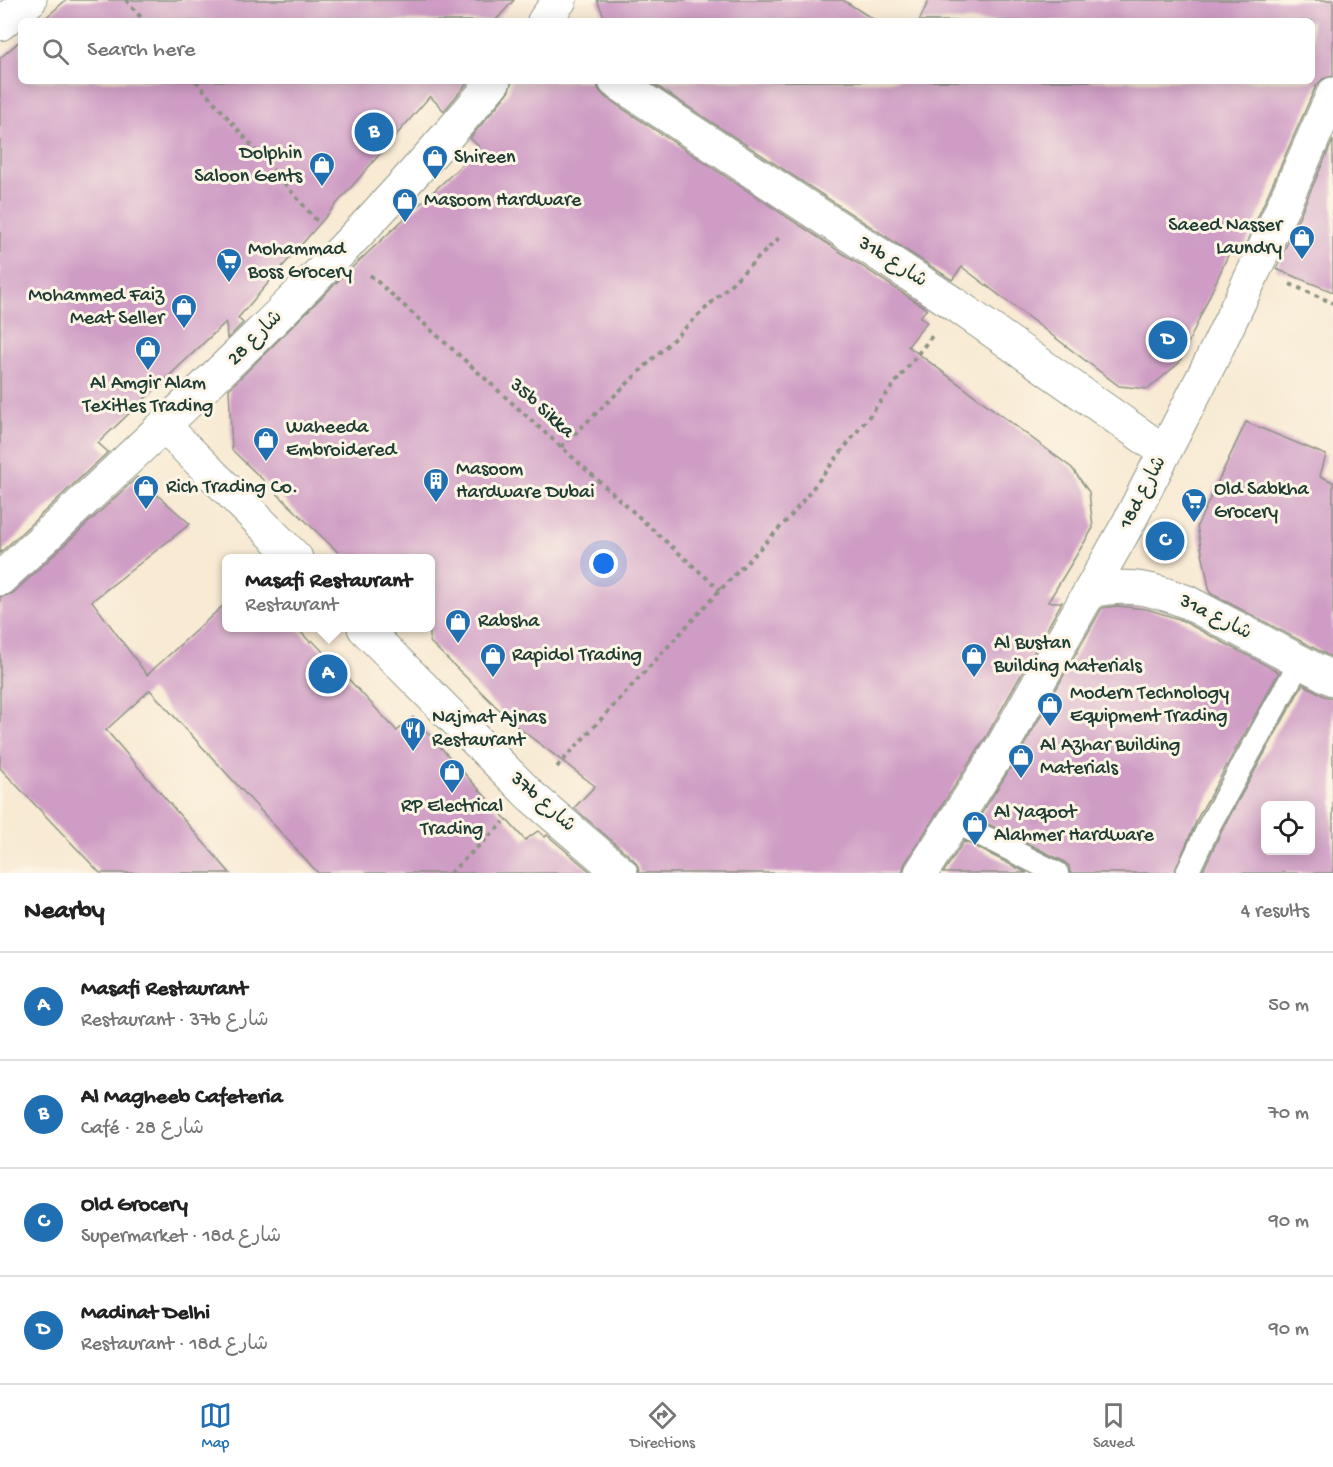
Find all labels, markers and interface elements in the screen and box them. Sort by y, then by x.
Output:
search box [18,18,1315,84]
icon: search [39,35,72,68]
text: Search here [87,38,195,64]
pin: B [354,110,394,154]
place label: Dolphin Saloon Gents [194,143,303,189]
shop icon: Shireen [420,143,450,181]
place label: Shireen [454,147,516,170]
shop icon: Dolphin Saloon Gents [307,150,337,188]
shop icon: Masoom Hardware [390,186,420,224]
place label: Masoom Hardware [424,190,582,213]
place label: Saeed Nasser Laundry [1168,215,1284,261]
shop icon: Saeed Nasser Laundry [1287,223,1317,261]
street label: 31b شارع [853,231,931,294]
place label: Mohammad Boss Grocery [247,239,352,285]
supermarket icon: Mohammad Boss Grocery [214,246,244,284]
place label: Mohammed Faiz Meat Seller [28,285,166,331]
shop icon: Mohammed Faiz Meat Seller [169,292,199,330]
street label: شارع 28 [223,306,288,371]
pin: D [1148,318,1188,362]
shop icon: Al Amgir Alam Texitles Trading [133,334,163,372]
place label: Al Amgir Alam Texitles Trading [82,373,213,419]
street label: 35b Sikka [503,373,579,444]
place label: Waheeda Embroidered [286,417,398,463]
shop icon: Waheeda Embroidered [251,425,281,463]
street label: 18d شارع [1114,452,1173,534]
place label: Masoom Hardware Dubai [456,459,594,505]
building icon: Masoom Hardware Dubai [421,466,451,504]
shop icon: Rich Trading Co. [131,473,161,511]
place label: Rich Trading Co. [166,477,298,500]
place label: Old Sabkha Grocery [1214,479,1309,525]
supermarket icon: Old Sabkha Grocery [1179,486,1209,524]
pin: C [1146,518,1184,564]
your location [589,549,618,578]
popup [222,554,435,632]
text: Masafi Restaurant [245,569,412,595]
street label: 31a شارع [1174,589,1255,646]
text: Restaurant [245,595,338,618]
shop icon: Rabsha [443,607,473,645]
place label: Rabsha [478,611,540,634]
place label: Al Bustan Building Materials [993,633,1142,679]
shop icon: Rapidol Trading [478,641,508,679]
shop icon: Al Bustan Building Materials [959,641,989,679]
place label: Rapidol Trading [512,645,642,668]
pin: A [308,652,348,696]
place label: Modern Technology Equipment Trading [1070,683,1229,729]
shop icon: Modern Technology Equipment Trading [1035,690,1065,728]
place label: Najmat Ajnas Restaurant [432,707,546,753]
restaurant icon: Najmat Ajnas Restaurant [398,715,428,753]
place label: Al Azhar Building Materials [1040,735,1181,781]
shop icon: Al Azhar Building Materials [1006,742,1036,780]
shop icon: RP Electrical Trading [437,757,467,795]
street label: 37b شارع [504,766,580,838]
place label: RP Electrical Trading [401,796,503,842]
map controls [1261,801,1315,855]
button: locate [1261,801,1315,855]
place label: Al Yaqoot Alahmer Hardware [994,802,1154,848]
shop icon: Al Yaqoot Alahmer Hardware [960,809,990,847]
text: Nearby [24,897,105,928]
text: 4 results [1241,901,1309,924]
text: Masafi Restaurant [81,977,247,1003]
text: A [38,995,49,1018]
text: 50 m [1268,995,1309,1018]
text: Restaurant · 37b شارع [81,1010,269,1033]
text: Al Magheeb Cafeteria [81,1085,283,1111]
text: B [38,1103,49,1126]
text: 70 m [1268,1103,1309,1126]
text: Café · شارع 28 [81,1118,204,1141]
text: Old Grocery [81,1193,188,1219]
text: C [38,1211,49,1234]
text: 90 m [1269,1211,1309,1234]
text: Supermarket · 18d شارع [81,1226,281,1249]
text: Madinat Delhi [81,1301,210,1327]
text: D [37,1319,50,1342]
text: 90 m [1269,1319,1309,1342]
text: Restaurant · 18d شارع [81,1334,268,1357]
tab: Map [199,1399,232,1454]
tab: Directions [630,1399,695,1454]
tab: Saved [1093,1399,1134,1454]

